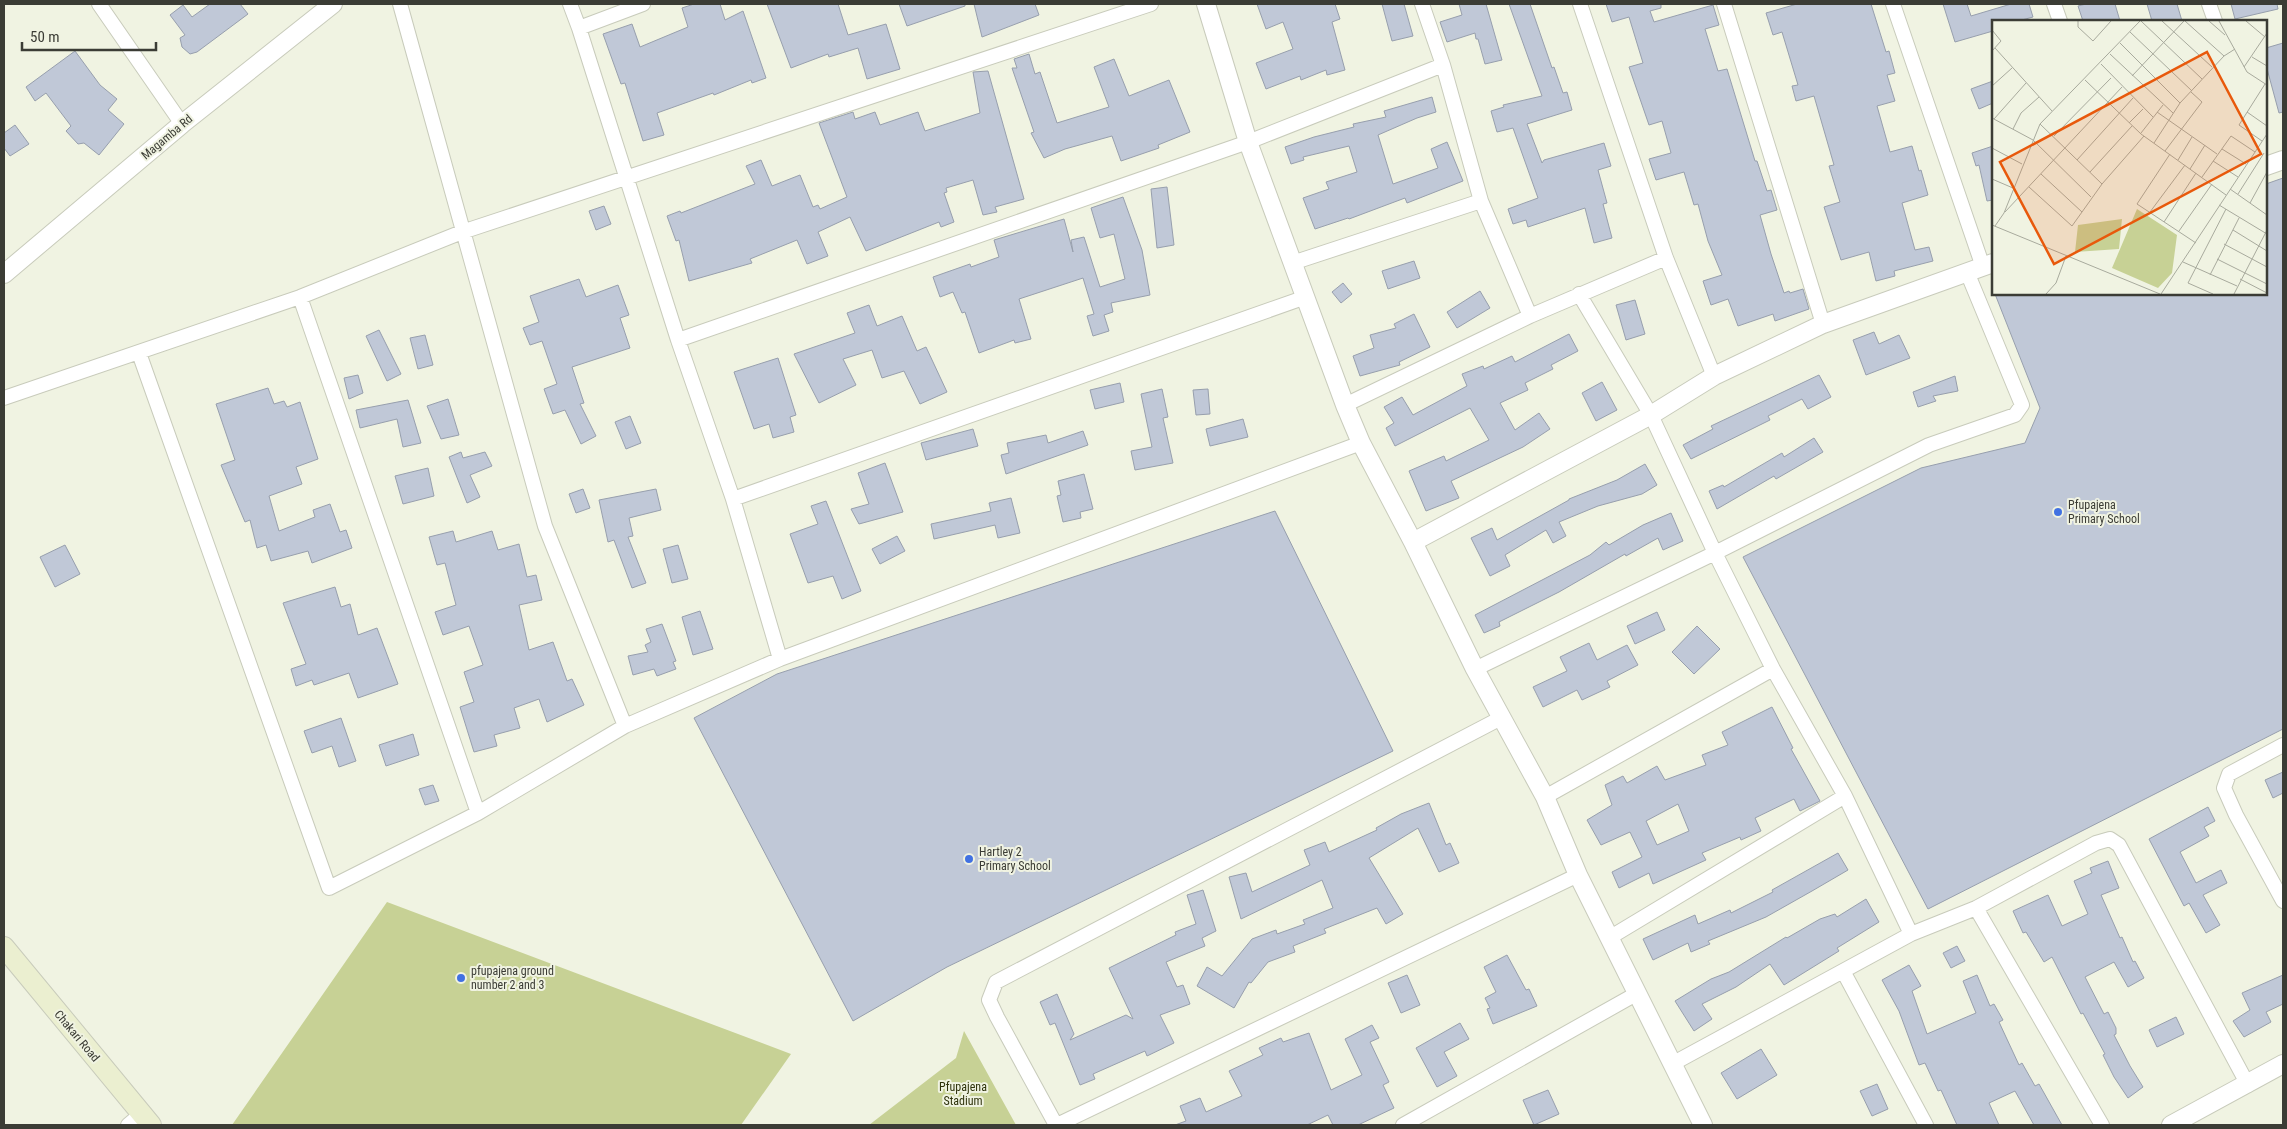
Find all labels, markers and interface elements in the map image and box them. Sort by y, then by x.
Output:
scale bar [22,20,156,52]
inset map [1992,20,2267,295]
text: 50 m [30,28,60,46]
street label: Magamba Rd [139,112,195,162]
place label: Pfupajena Primary School [2068,498,2140,526]
marker: Pfupajena Primary School [2052,506,2064,518]
place label: Hartley 2 Primary School [979,845,1051,873]
marker: Hartley 2 Primary School [963,853,975,865]
place label: pfupajena ground number 2 and 3 [471,964,554,992]
marker: pfupajena ground number 2 and 3 [455,972,467,984]
street label: Chakari Road [51,1007,103,1065]
park label: Pfupajena Stadium [939,1080,987,1108]

